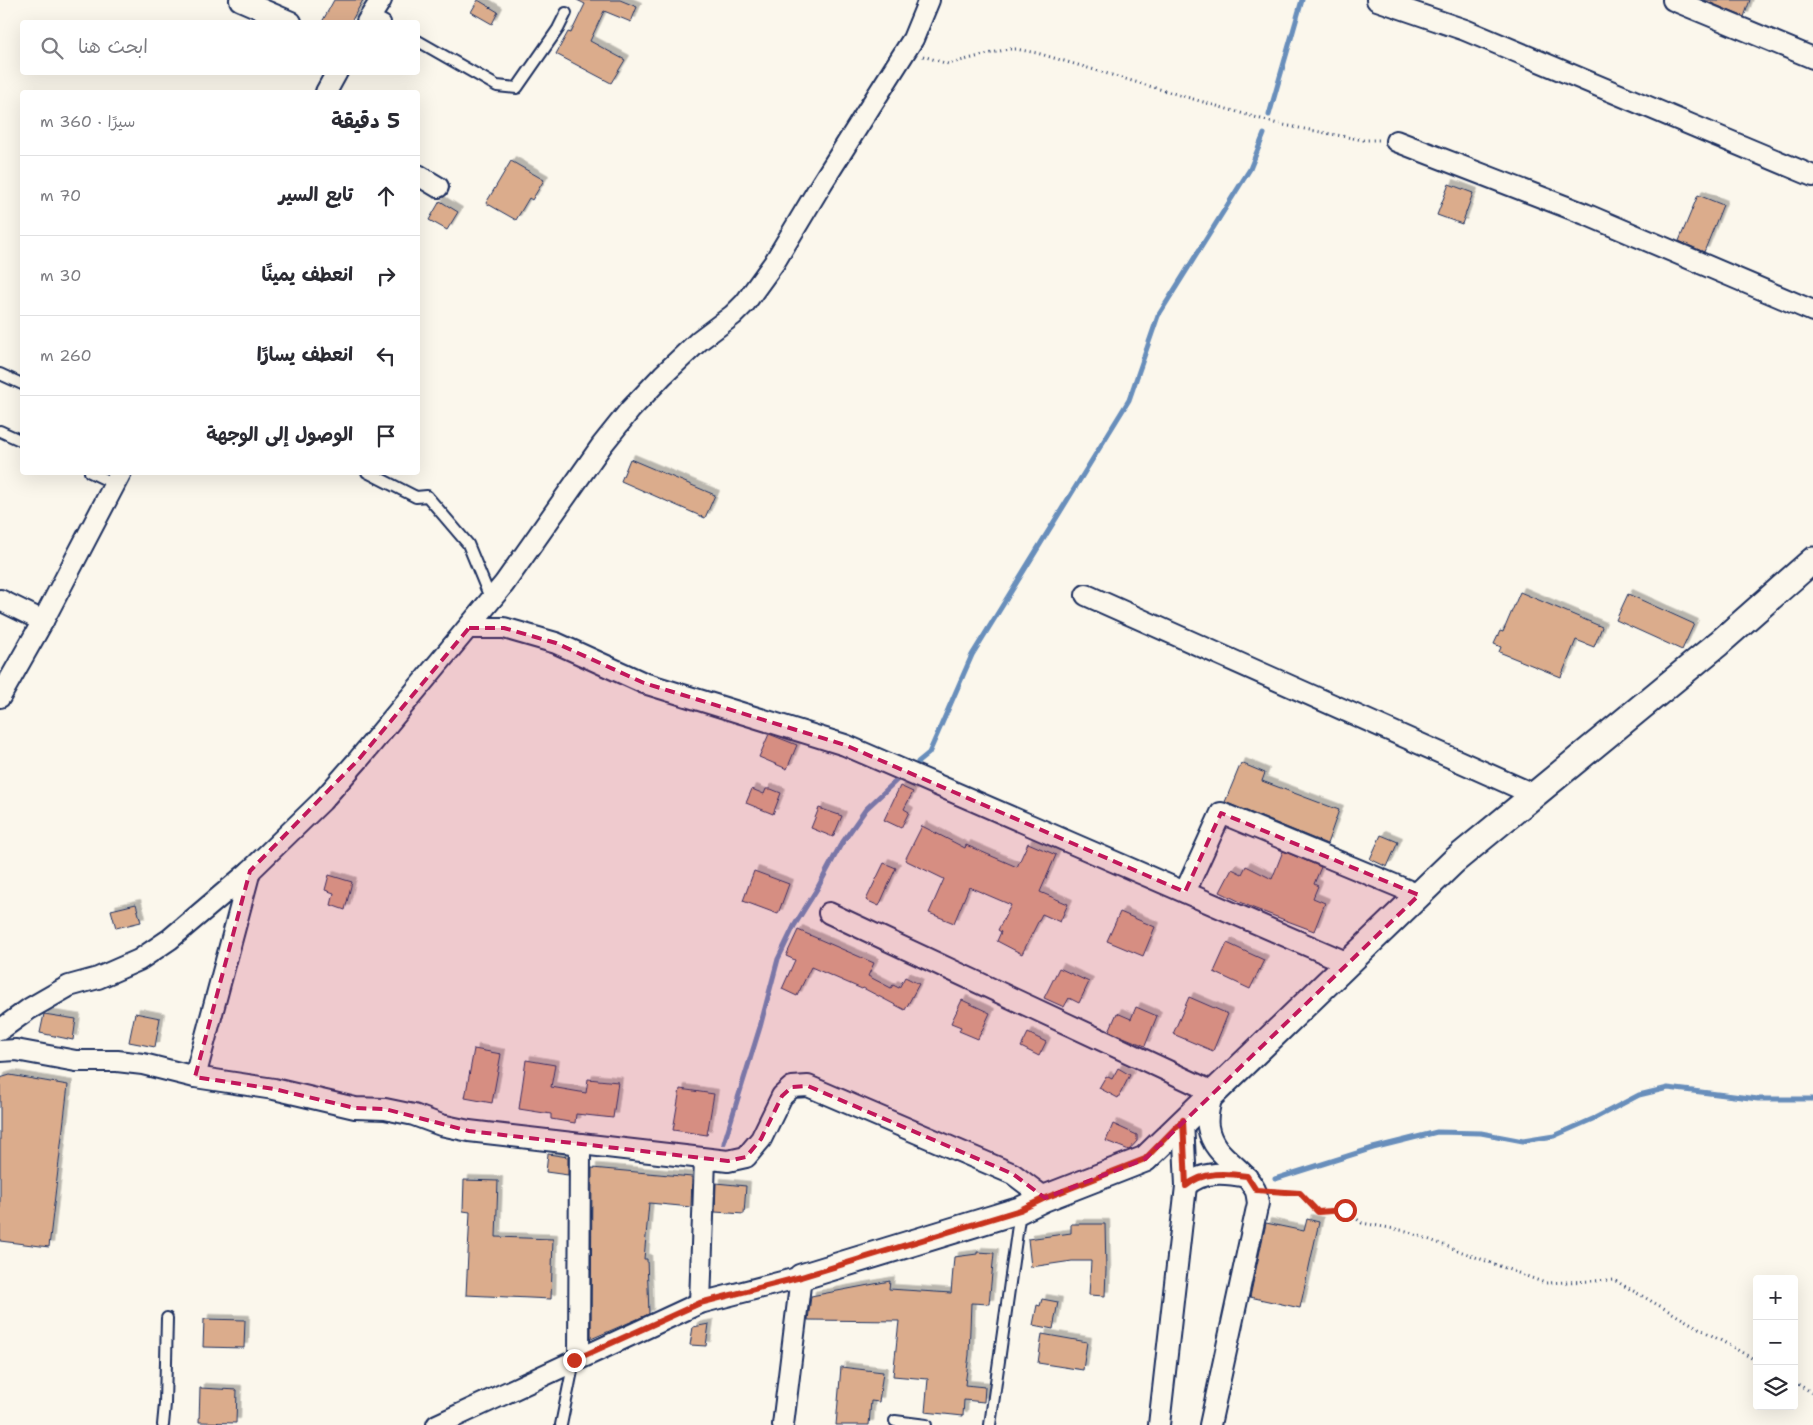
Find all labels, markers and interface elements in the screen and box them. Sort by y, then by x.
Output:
search box [20,20,420,75]
icon: search [38,34,66,62]
text: ابحث هنا [78,34,148,59]
text: 5 دقيقة [331,107,400,135]
text: سيرًا · 360 m [40,111,135,132]
text: تابع السير [279,182,353,207]
icon: ahead [372,182,400,210]
text: 70 m [40,185,81,206]
text: انعطف يمينًا [262,262,353,287]
icon: right [372,262,400,290]
text: 30 m [40,265,81,286]
text: انعطف يسارًا [257,342,353,367]
icon: left [372,342,400,370]
text: 260 m [40,345,92,366]
text: الوصول إلى الوجهة [206,422,353,447]
icon: arrive [372,422,400,450]
route start [1334,1199,1357,1222]
map controls [1753,1275,1798,1410]
button: + [1753,1275,1798,1320]
button: − [1753,1320,1798,1365]
route end [563,1349,586,1372]
button: layers [1753,1365,1798,1410]

